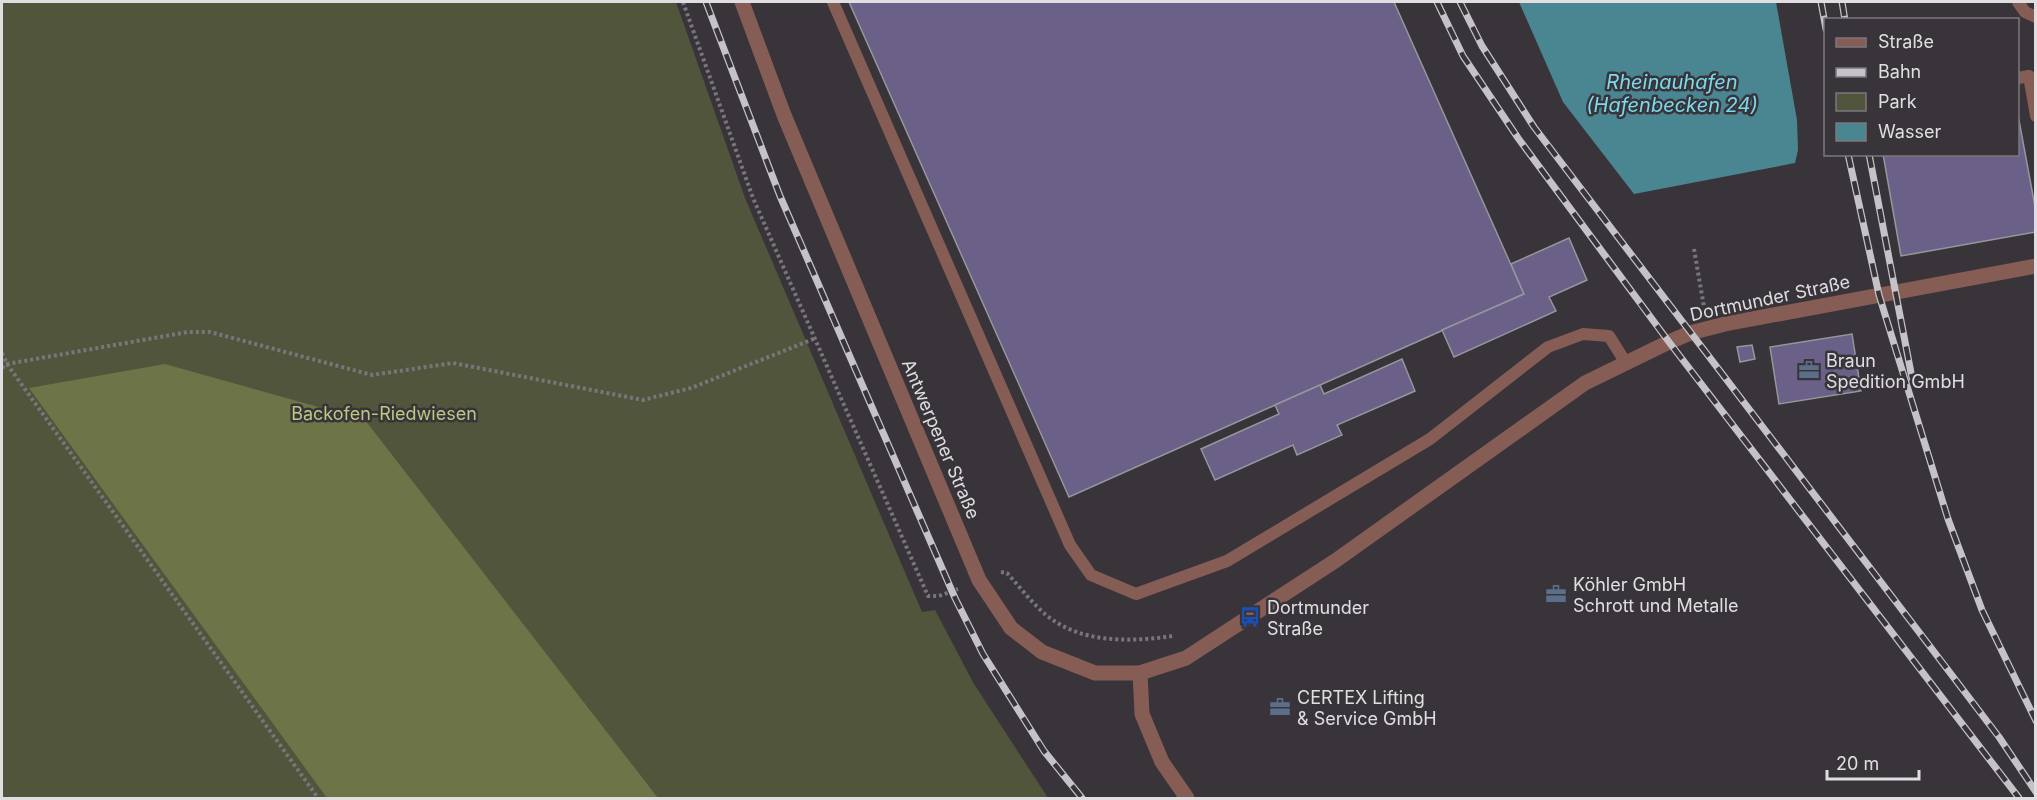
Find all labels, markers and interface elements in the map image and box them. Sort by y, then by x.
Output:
legend [1824,18,2019,156]
text: Straße [1878,31,1934,52]
text: Bahn [1878,61,1921,82]
water label: Rheinauhafen (Hafenbecken 24) [1586,70,1758,117]
text: Park [1878,91,1917,112]
text: Wasser [1878,121,1941,142]
street label: Dortmunder Straße [1688,271,1852,325]
place label: Braun Spedition GmbH [1826,350,1965,392]
street label: Antwerpener Straße [898,356,984,522]
office icon: Braun Spedition GmbH [1797,358,1821,382]
park label: Backofen-Riedwiesen [291,403,477,424]
place label: Köhler GmbH Schrott und Metalle [1573,574,1739,616]
office icon: Köhler GmbH Schrott und Metalle [1544,582,1568,606]
place label: Dortmunder Straße [1267,597,1369,639]
bus stop icon: Dortmunder Straße [1238,605,1262,629]
place label: CERTEX Lifting & Service GmbH [1297,687,1437,729]
office icon: CERTEX Lifting & Service GmbH [1268,695,1292,719]
scale bar [1827,743,1918,781]
text: 20 m [1836,753,1879,774]

